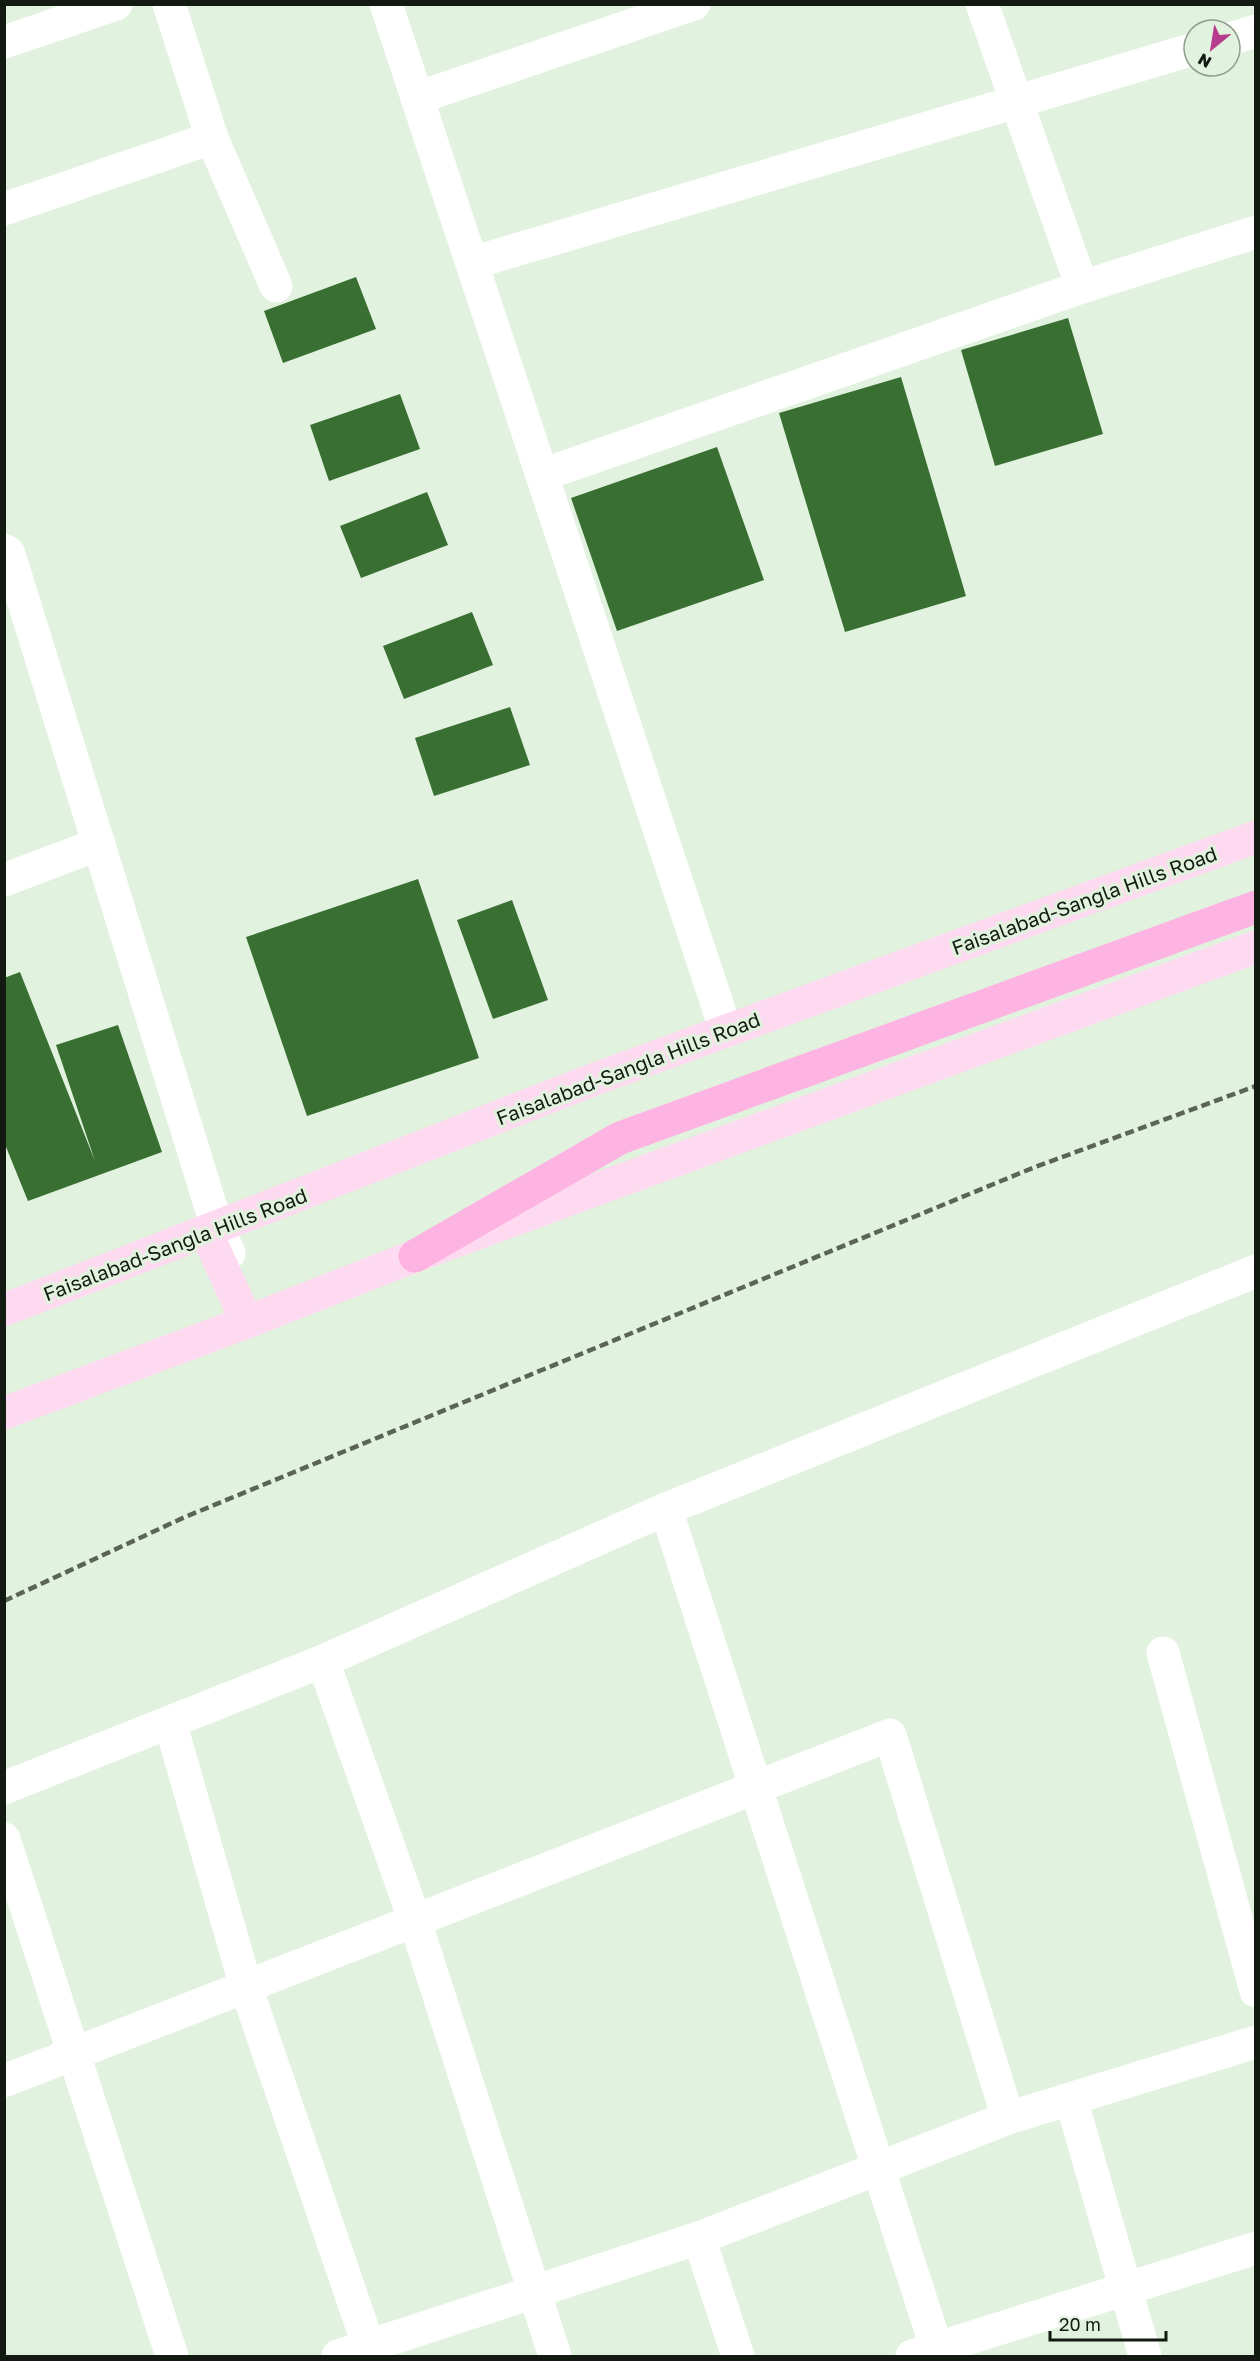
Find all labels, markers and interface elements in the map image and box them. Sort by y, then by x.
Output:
north arrow [1182,18,1242,78]
text: N [1194,49,1215,73]
street label: Faisalabad-Sangla Hills Road [948,841,1220,959]
street label: Faisalabad-Sangla Hills Road [493,1007,763,1129]
street label: Faisalabad-Sangla Hills Road [40,1183,310,1305]
scale bar [1050,2304,1166,2342]
text: 20 m [1059,2313,1101,2335]

